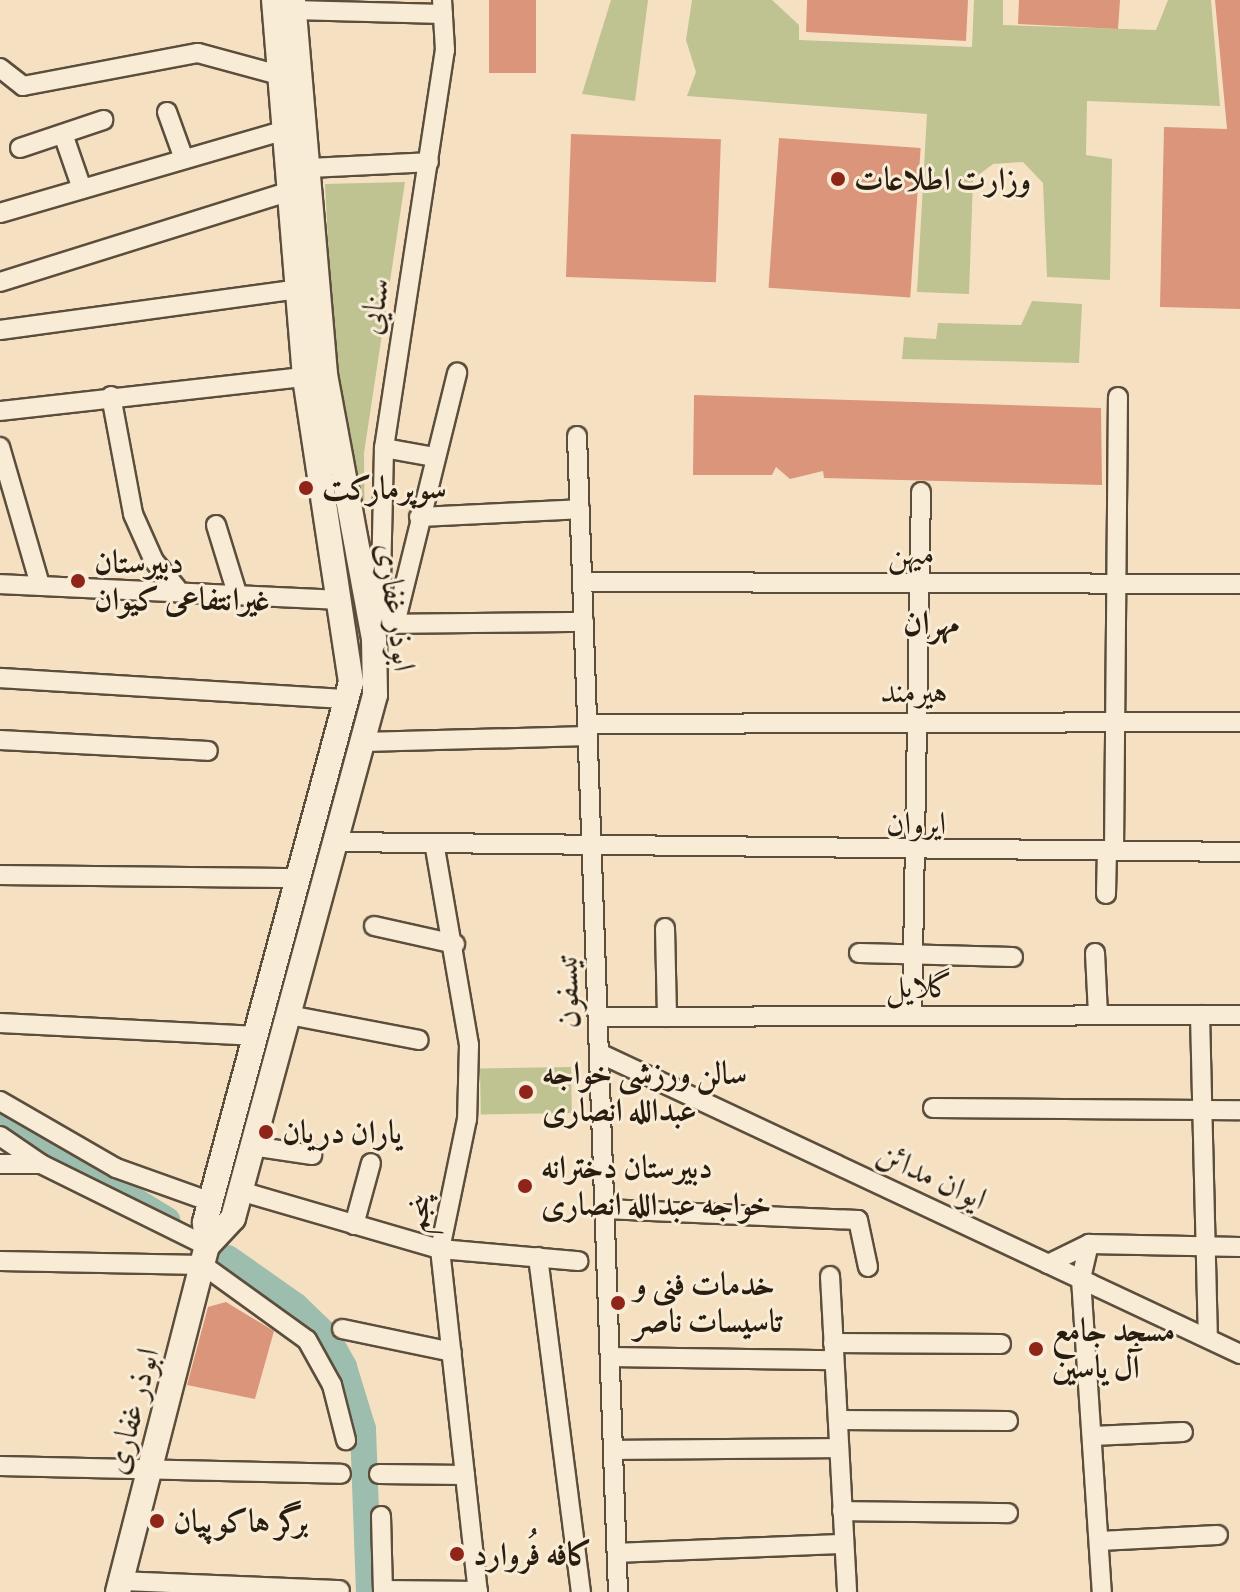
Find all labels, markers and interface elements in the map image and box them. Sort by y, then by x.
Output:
place label: وزارت اطلاعات [854,160,1031,198]
marker: وزارت اطلاعات [829,170,847,188]
street label: سنایی [350,275,398,337]
place label: سوپرمارکت [322,469,447,507]
marker: سوپرمارکت [297,479,315,497]
street label: میهن [888,534,934,572]
street label: ابوذر غفاری [368,540,424,674]
place label: دبیرستان غیرانتفاعی کیوان [94,544,270,619]
marker: دبیرستان غیرانتفاعی کیوان [69,572,87,590]
district label: مهران [903,603,959,643]
street label: هیرمند [880,672,948,710]
street label: ایروان [886,804,946,842]
street label: تیسفون [546,953,588,1029]
street label: گلایل [886,967,952,1005]
place label: سالن ورزشی خواجه عبدالله انصاری [542,1055,747,1130]
marker: سالن ورزشی خواجه عبدالله انصاری [517,1083,535,1101]
place label: یاران دریان [282,1113,402,1151]
marker: یاران دریان [257,1123,275,1141]
street label: ایوان مدائن [871,1134,993,1218]
place label: دبیرستان دخترانه خواجه عبدالله انصاری [541,1149,772,1224]
marker: دبیرستان دخترانه خواجه عبدالله انصاری [516,1177,534,1195]
street label: پنجم [395,1190,441,1236]
place label: خدمات فنی و تاسیسات ناصر [634,1266,782,1341]
marker: خدمات فنی و تاسیسات ناصر [609,1294,627,1312]
place label: مسجد جامع آل یاسین [1052,1312,1175,1387]
marker: مسجد جامع آل یاسین [1027,1340,1045,1358]
street label: ابوذر غفاری [97,1344,167,1478]
place label: برگر هاکوپیان [173,1502,309,1540]
marker: برگر هاکوپیان [148,1512,166,1530]
place label: کافه فُروارد [473,1535,592,1573]
marker: کافه فُروارد [448,1545,466,1563]

